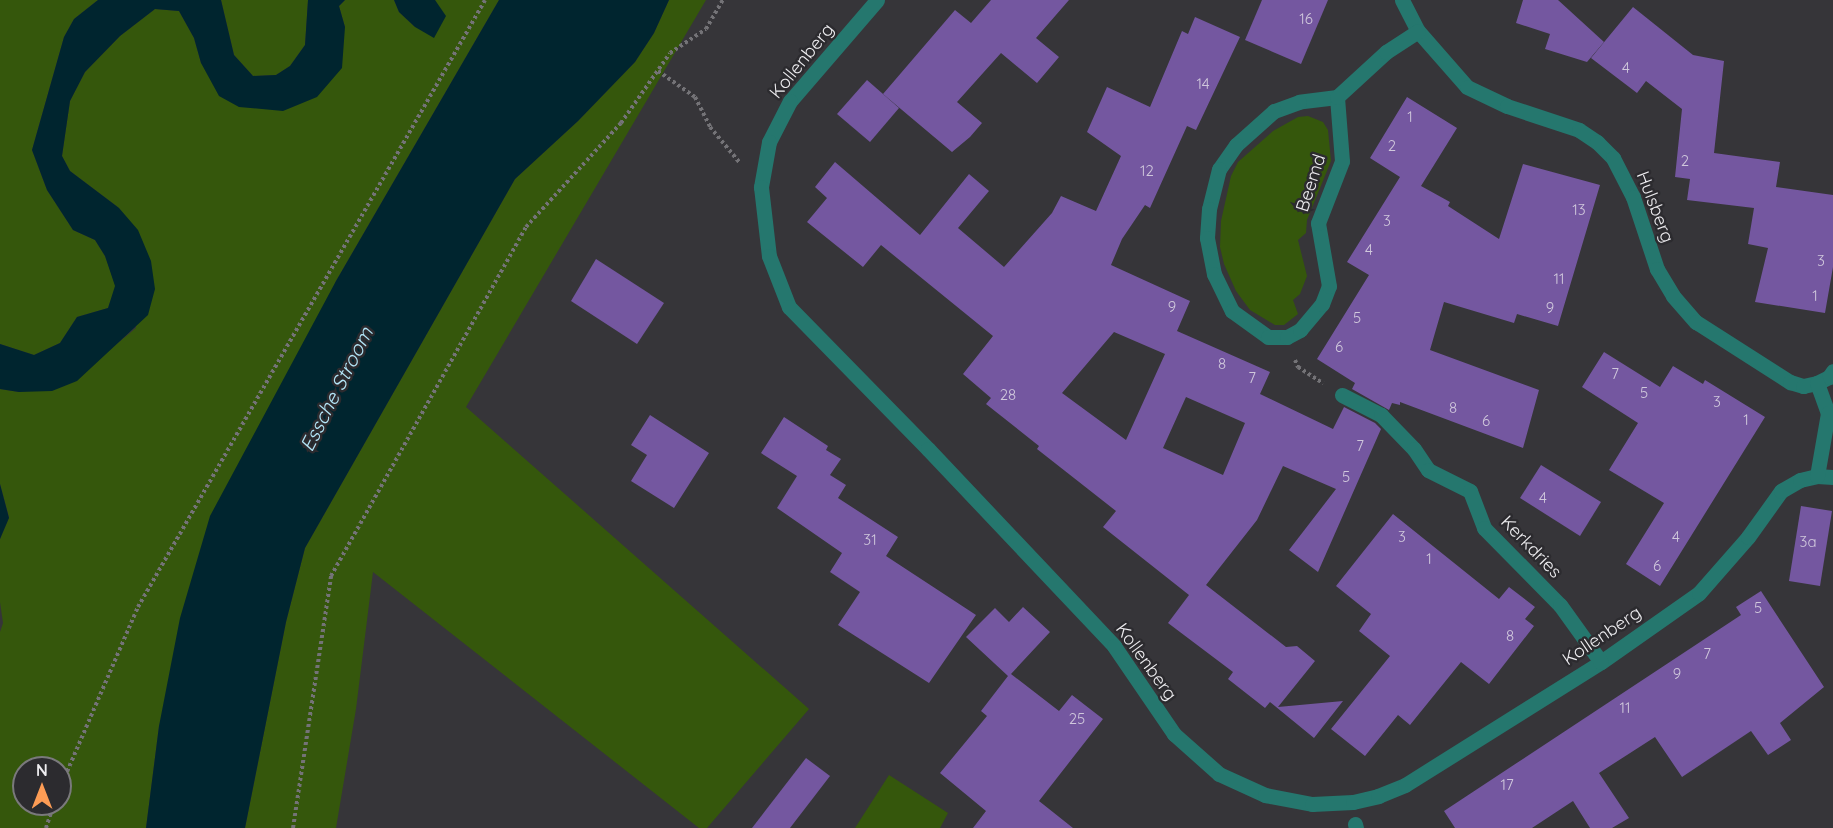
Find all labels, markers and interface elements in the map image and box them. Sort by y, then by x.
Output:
house number: 16 [1299,10,1313,28]
street label: Kollenberg [765,19,839,103]
house number: 4 [1622,59,1630,77]
house number: 14 [1196,75,1210,93]
house number: 1 [1407,108,1413,126]
house number: 2 [1388,137,1396,155]
street label: Beemd [1292,151,1330,215]
house number: 2 [1681,152,1689,170]
house number: 12 [1140,162,1154,180]
street label: Hulsberg [1632,168,1678,246]
house number: 13 [1572,201,1586,219]
house number: 3 [1383,212,1391,230]
house number: 4 [1365,241,1373,259]
house number: 3 [1817,252,1825,270]
house number: 11 [1553,270,1565,288]
house number: 1 [1812,287,1818,305]
house number: 9 [1168,298,1176,316]
house number: 9 [1546,299,1554,317]
house number: 5 [1353,309,1361,327]
water label: Essche Stroom [294,323,378,455]
house number: 6 [1335,338,1343,356]
house number: 8 [1218,355,1226,373]
house number: 7 [1611,365,1619,383]
house number: 7 [1248,369,1256,387]
house number: 5 [1640,384,1648,402]
house number: 28 [1000,386,1016,404]
house number: 3 [1713,393,1721,411]
house number: 8 [1449,399,1457,417]
house number: 1 [1743,411,1749,429]
house number: 6 [1482,412,1490,430]
house number: 7 [1356,437,1364,455]
house number: 5 [1342,468,1350,486]
house number: 4 [1539,489,1547,507]
street label: Kerkdries [1496,511,1566,583]
house number: 3 [1398,528,1406,546]
house number: 4 [1672,528,1680,546]
house number: 31 [863,531,877,549]
house number: 3a [1800,533,1816,551]
house number: 1 [1426,550,1432,568]
house number: 6 [1653,557,1661,575]
house number: 5 [1754,599,1762,617]
street label: Kollenberg [1559,602,1645,670]
street label: Kollenberg [1111,619,1181,705]
house number: 8 [1506,627,1514,645]
house number: 7 [1703,645,1711,663]
house number: 9 [1673,665,1681,683]
house number: 11 [1619,699,1631,717]
house number: 25 [1069,710,1085,728]
north arrow [12,756,72,816]
text: N [36,760,48,780]
house number: 17 [1500,776,1514,794]

